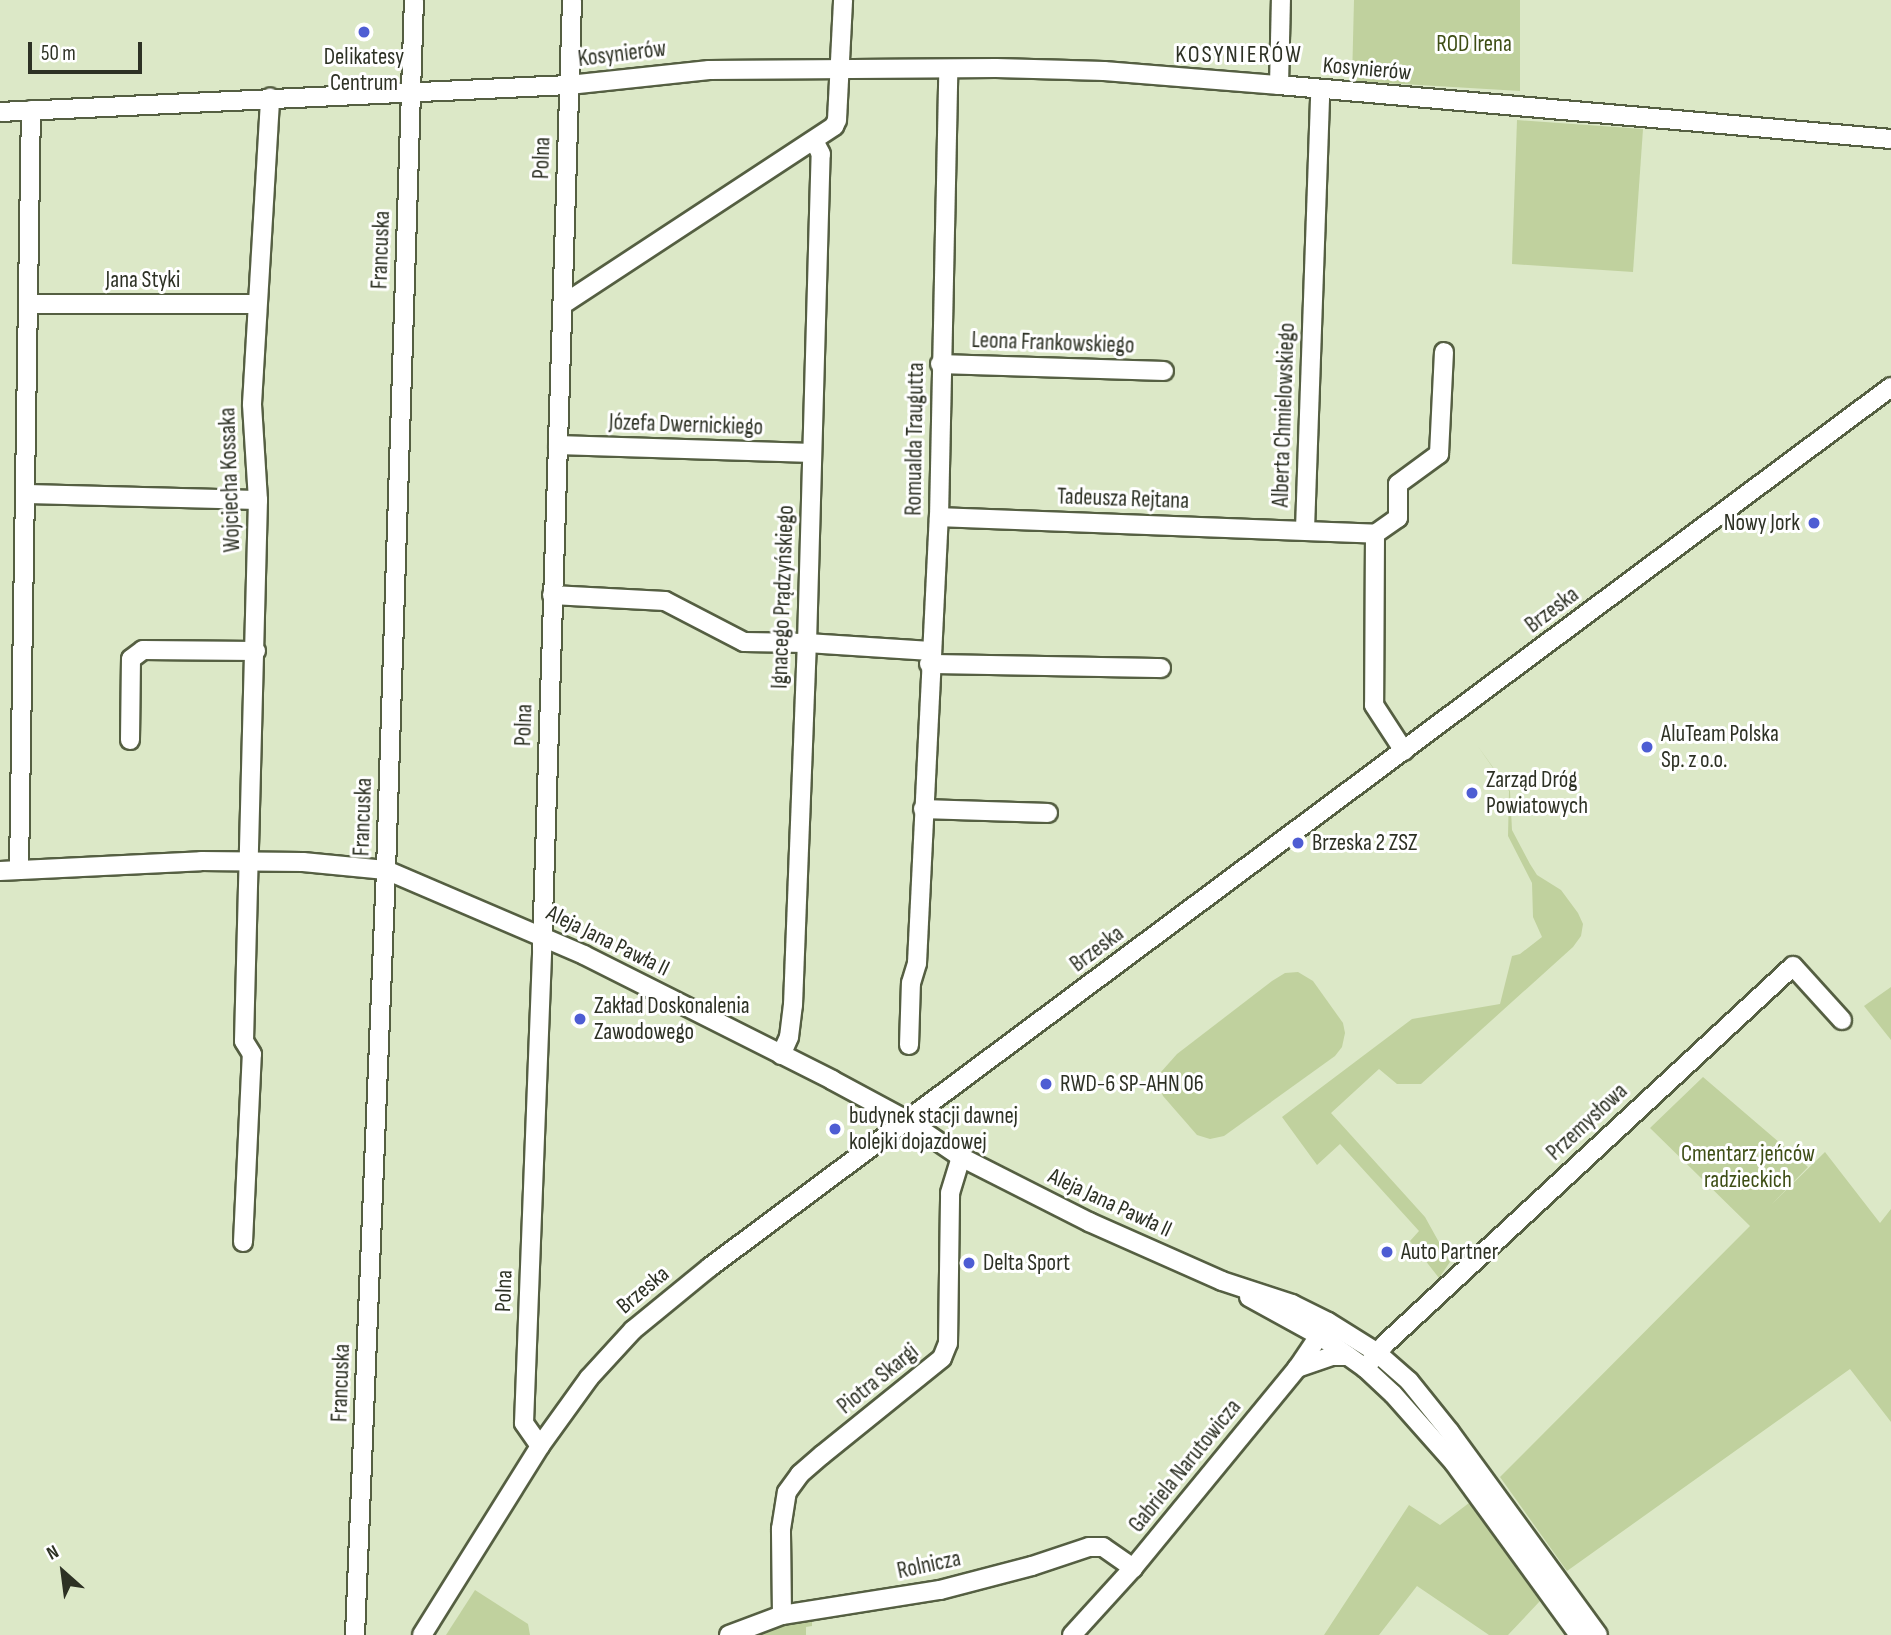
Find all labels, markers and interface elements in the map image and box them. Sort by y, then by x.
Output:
marker: Delikatesy Centrum [356,24,372,40]
scale bar [32,28,145,72]
park label: ROD Irena [1436,30,1512,58]
street label: Kosynierów [576,35,668,73]
text: 50 m [41,41,76,66]
district label: KOSYNIERÓW [1176,41,1302,69]
place label: Delikatesy Centrum [324,43,404,97]
street label: Kosynierów [1322,51,1412,87]
street label: Polna [527,136,557,180]
street label: Francuska [366,210,396,290]
street label: Jana Styki [106,266,180,294]
street label: Alberta Chmielowskiego [1267,322,1301,508]
street label: Leona Frankowskiego [971,326,1135,360]
street label: Romualda Traugutta [900,362,930,516]
street label: Wojciecha Kossaka [214,407,246,553]
street label: Józefa Dwernickiego [608,409,764,441]
street label: Tadeusza Rejtana [1057,483,1189,515]
street label: Ignacego Prądzyńskiego [766,505,800,689]
place label: Nowy Jork [1724,509,1800,537]
marker: Nowy Jork [1806,515,1822,531]
street label: Brzeska [1520,581,1584,639]
street label: Polna [509,703,539,747]
place label: AluTeam Polska Sp. z o.o. [1661,720,1779,774]
marker: AluTeam Polska Sp. z o.o. [1639,739,1655,755]
place label: Zarząd Dróg Powiatowych [1486,766,1588,820]
street label: Francuska [348,777,378,857]
marker: Zarząd Dróg Powiatowych [1464,785,1480,801]
place label: Brzeska 2 ZSZ [1312,829,1418,857]
marker: Brzeska 2 ZSZ [1290,835,1306,851]
street label: Aleja Jana Pawła II [542,899,674,983]
street label: Brzeska [1065,920,1129,978]
place label: Zakład Doskonalenia Zawodowego [594,992,750,1046]
marker: Zakład Doskonalenia Zawodowego [572,1011,588,1027]
place label: RWD-6 SP-AHN 06 [1060,1070,1204,1098]
marker: RWD-6 SP-AHN 06 [1038,1076,1054,1092]
street label: Przemysłowa [1541,1078,1633,1166]
place label: budynek stacji dawnej kolejki dojazdowej [849,1102,1018,1156]
marker: budynek stacji dawnej kolejki dojazdowej [827,1121,843,1137]
park label: Cmentarz jeńców radzieckich [1681,1140,1815,1194]
street label: Aleja Jana Pawła II [1044,1162,1176,1244]
place label: Auto Partner [1401,1238,1498,1266]
marker: Auto Partner [1379,1244,1395,1260]
place label: Delta Sport [983,1249,1070,1277]
marker: Delta Sport [961,1255,977,1271]
street label: Brzeska [611,1260,675,1320]
street label: Polna [489,1269,519,1313]
street label: Piotra Skargi [832,1338,924,1420]
street label: Francuska [326,1343,356,1423]
street label: Gabriela Narutowicza [1123,1394,1247,1538]
north arrow [28,1537,98,1607]
text: N [43,1540,63,1566]
street label: Rolnicza [895,1545,963,1585]

